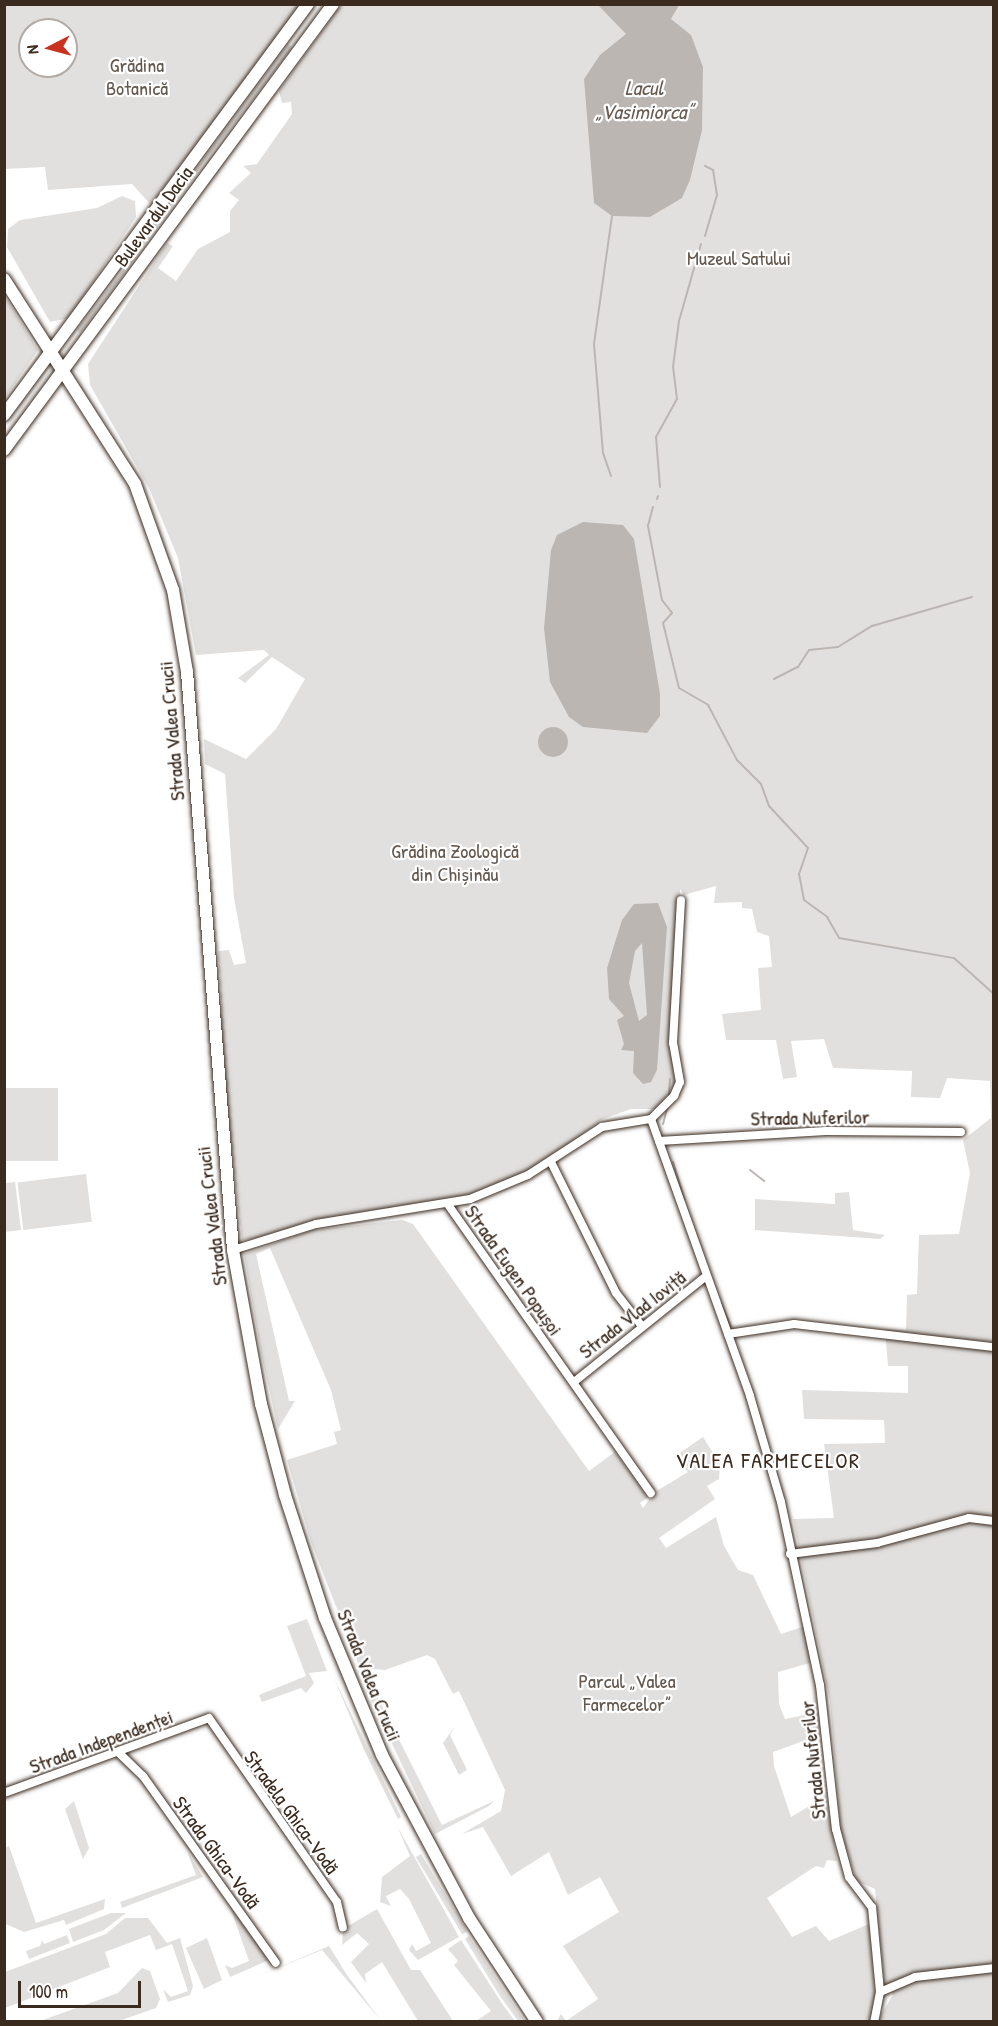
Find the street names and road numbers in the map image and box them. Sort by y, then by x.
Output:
street label: Bulevardul Dacia [109,161,197,271]
street label: Strada Valea Crucii [153,660,189,802]
street label: Strada Nuferilor [750,1104,870,1130]
street label: Strada Valea Crucii [191,1145,231,1287]
street label: Strada Eugen Popușoi [460,1200,568,1340]
street label: Strada Vlad Ioviță [574,1265,690,1363]
street label: Strada Valea Crucii [333,1606,407,1744]
street label: Strada Nuferilor [794,1700,830,1820]
street label: Strada Independenței [26,1704,176,1778]
street label: Stradela Ghica-Vodă [239,1746,345,1878]
street label: Strada Ghica-Vodă [168,1791,266,1913]

